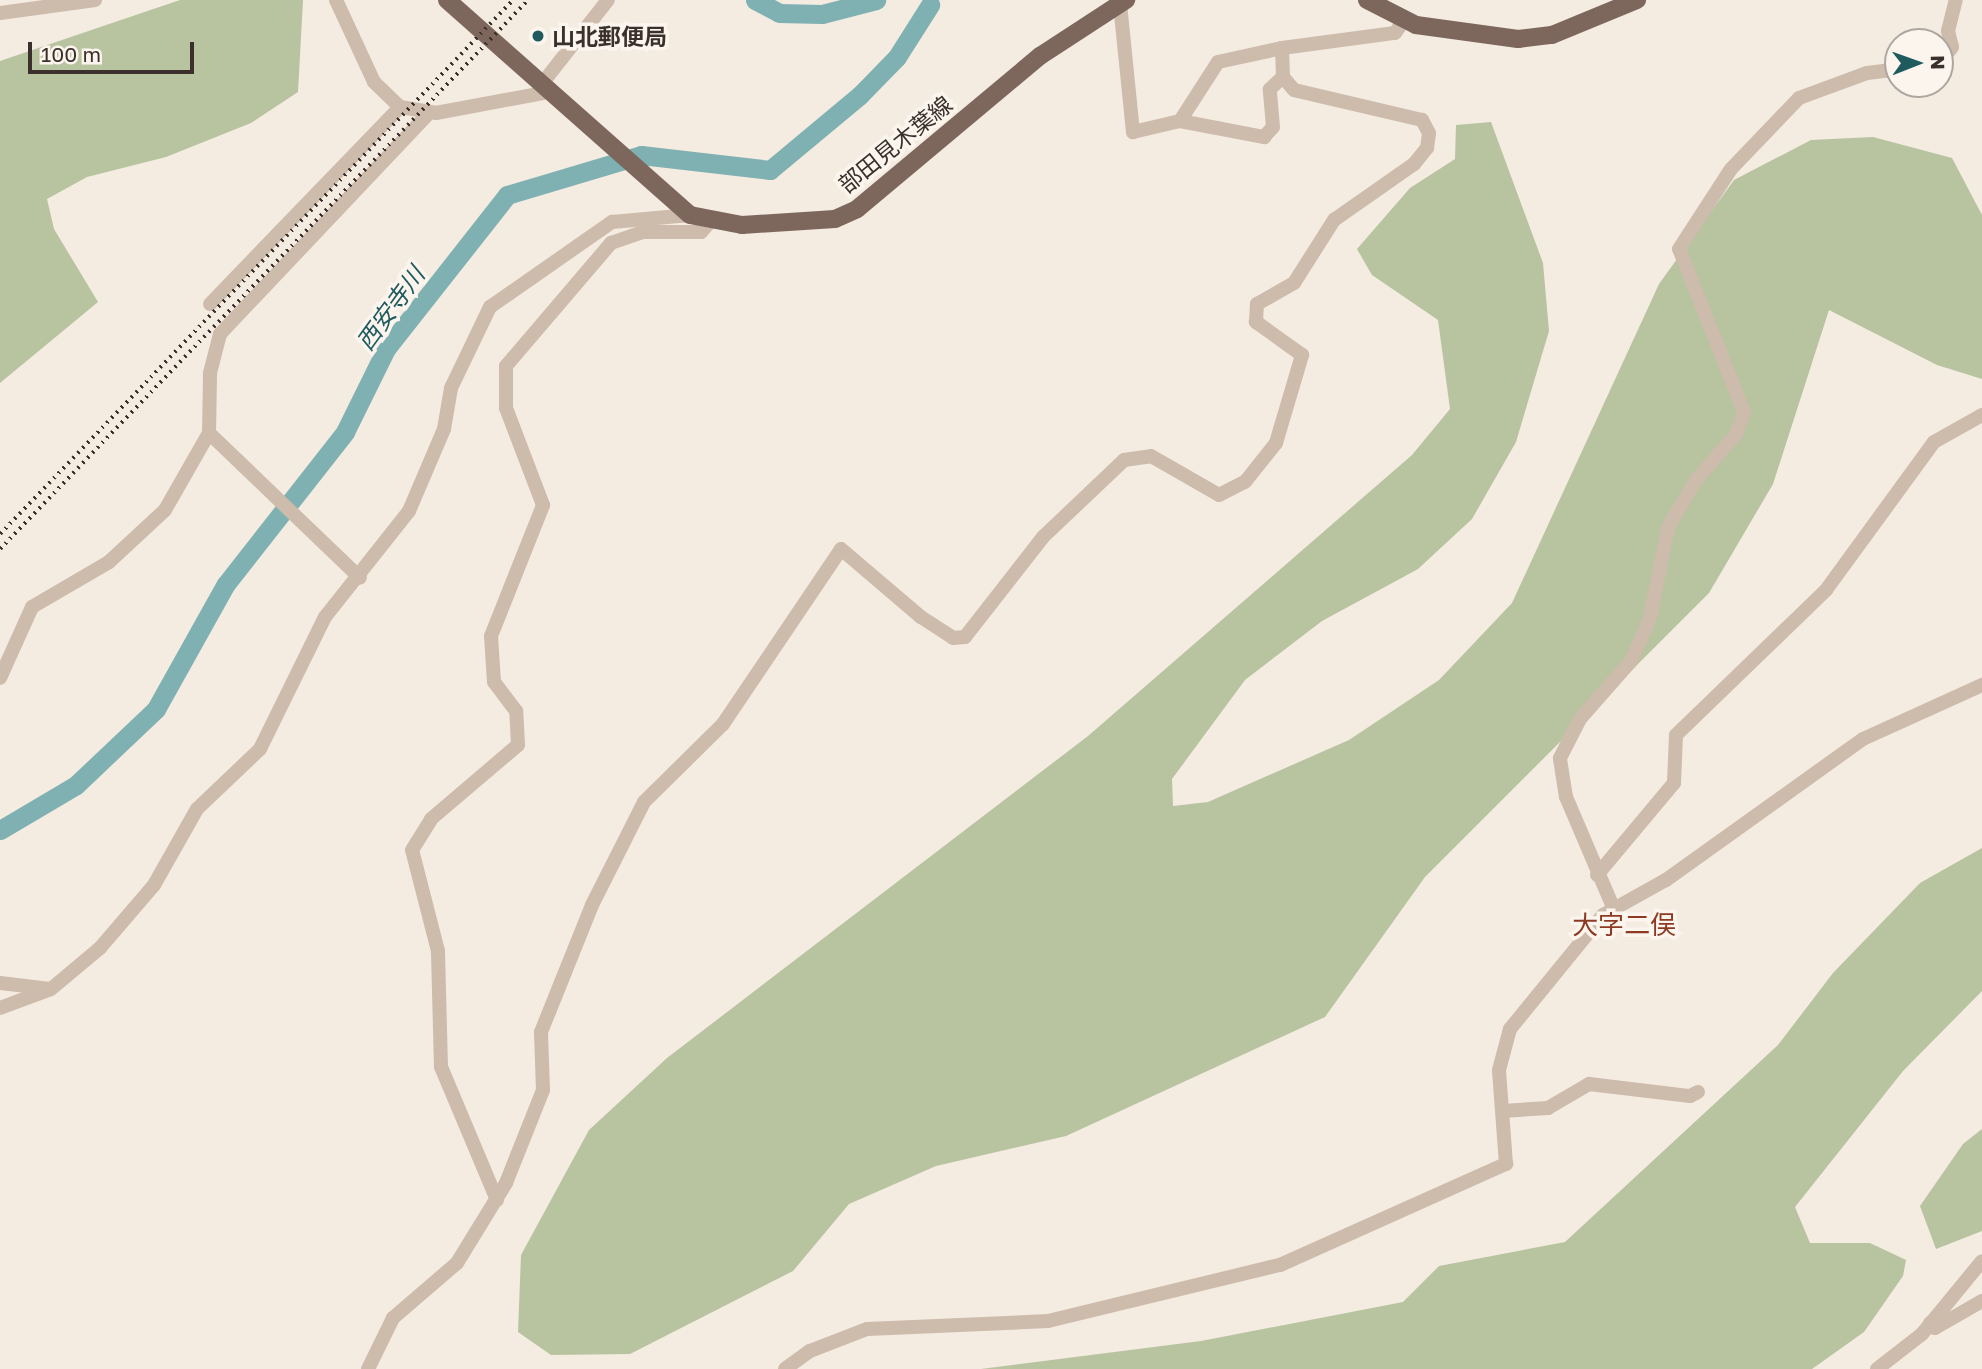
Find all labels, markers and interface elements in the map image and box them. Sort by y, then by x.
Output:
place label: 山北郵便局 [552,22,667,50]
scale bar [32,28,198,72]
marker: 山北郵便局 [530,28,546,44]
north arrow [1884,28,1954,98]
text: 100 m [41,41,101,67]
text: N [1927,55,1950,70]
street label: 部田見木葉線 [833,90,957,198]
water label: 西安寺川 [350,261,430,355]
district label: 大字二俣 [1572,909,1676,941]

